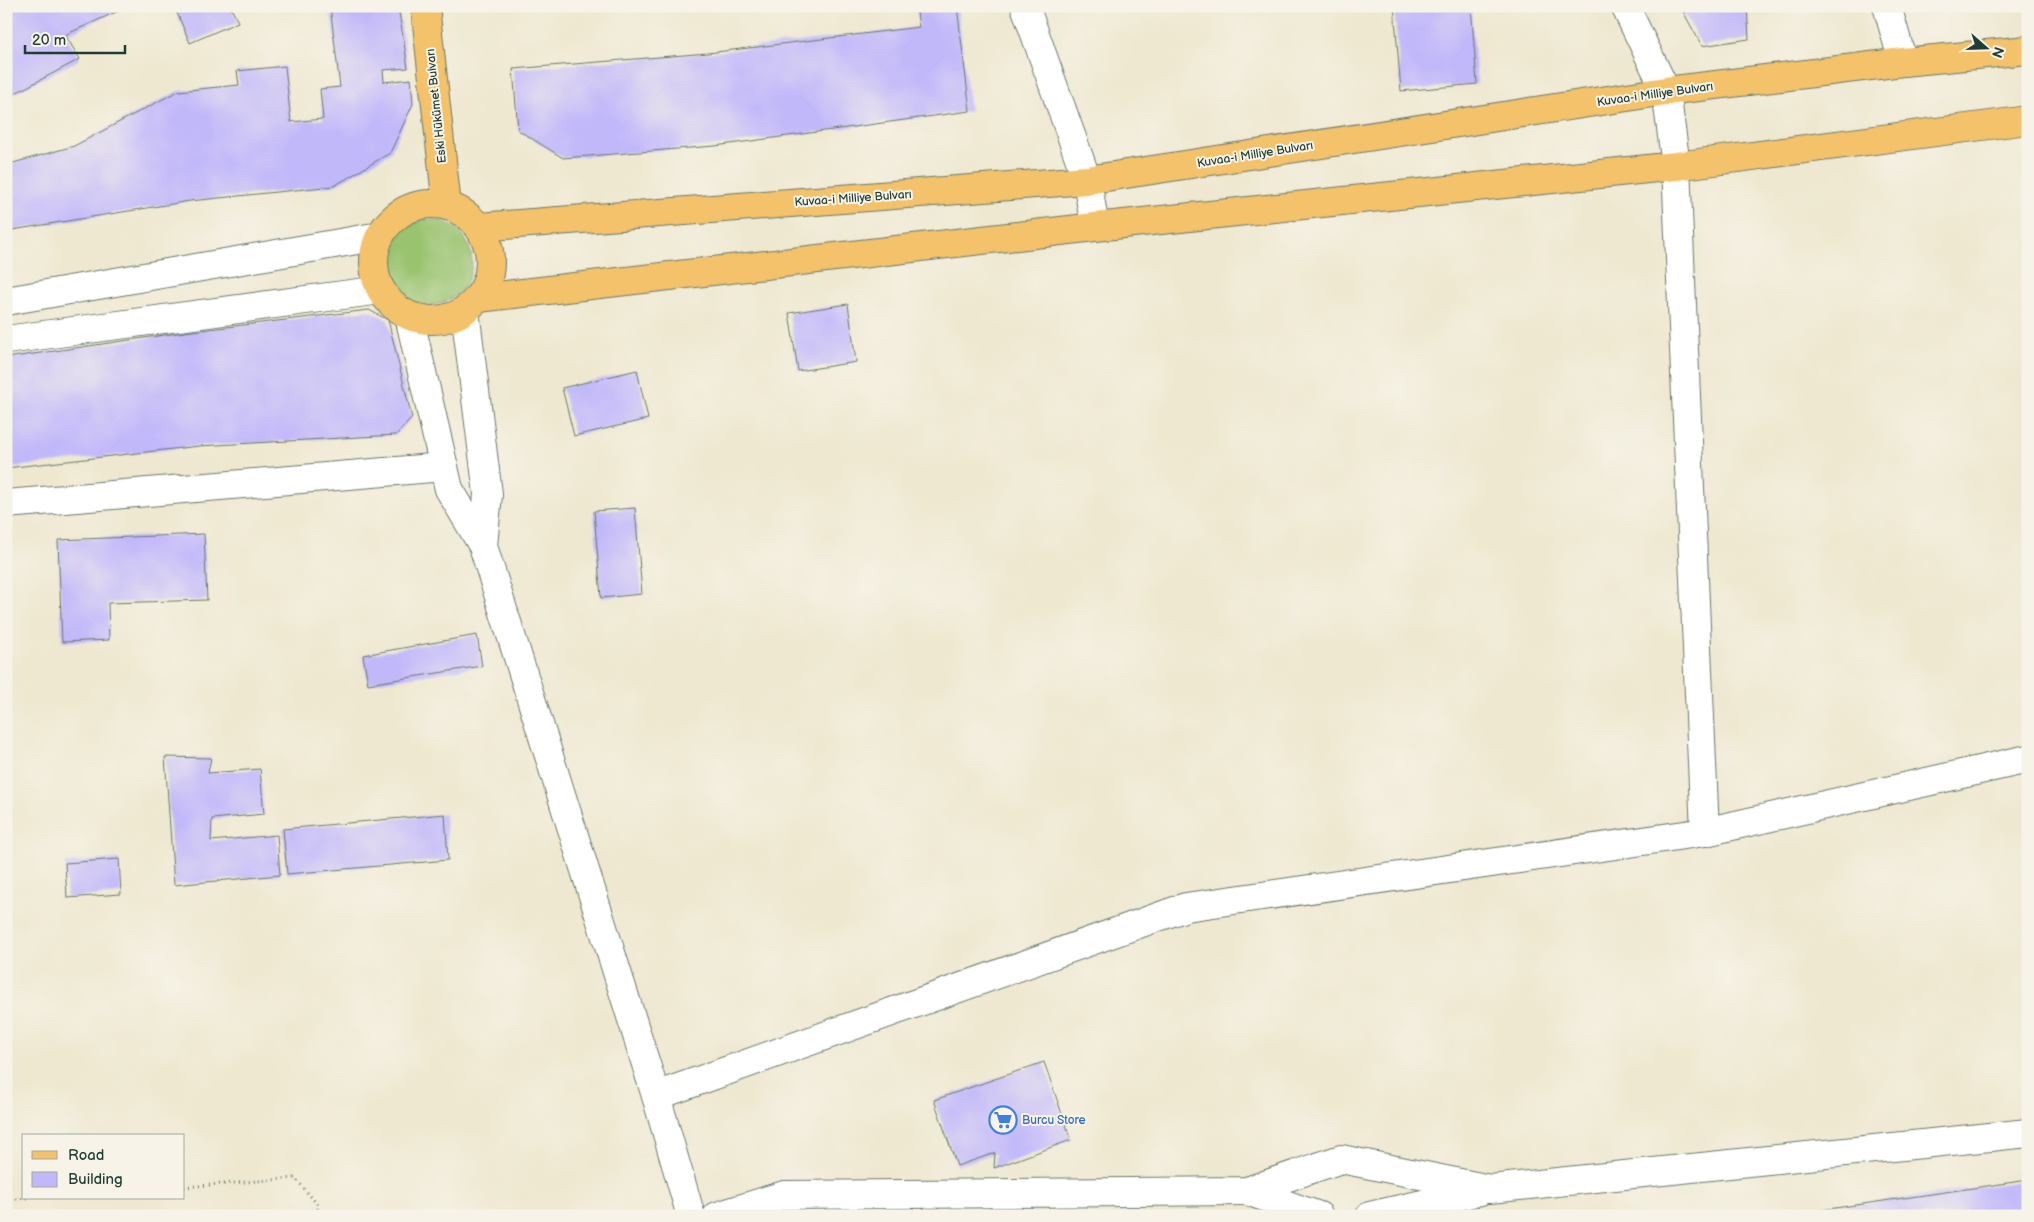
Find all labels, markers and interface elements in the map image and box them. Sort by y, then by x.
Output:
scale bar [25,22,125,54]
north arrow [1962,22,2012,72]
text: 20 m [32,31,66,50]
text: N [1988,44,2008,60]
street label: Eski Hükümet Bulvarı [423,48,450,164]
street label: Kuvaa-i Milliye Bulvarı [1596,79,1714,110]
street label: Kuvaa-i Milliye Bulvarı [1196,138,1314,171]
street label: Kuvaa-i Milliye Bulvarı [794,187,912,210]
supermarket icon: Burcu Store [988,1105,1018,1135]
place label: Burcu Store [1022,1113,1086,1128]
legend [22,1134,185,1200]
text: Road [68,1146,104,1165]
text: Building [68,1170,123,1189]

